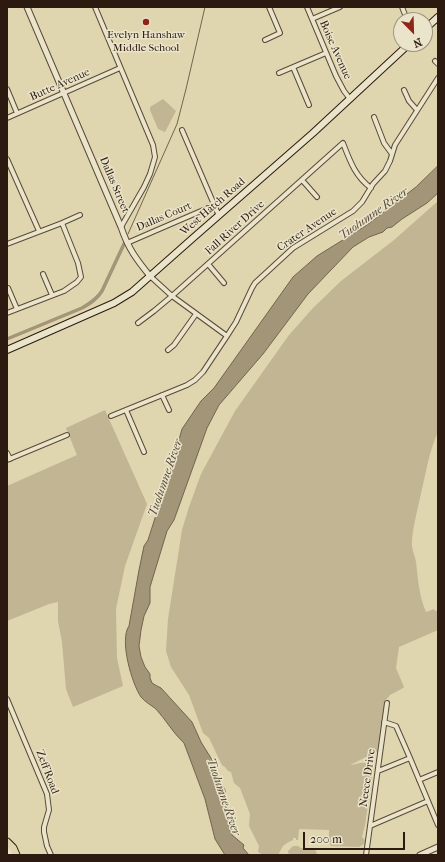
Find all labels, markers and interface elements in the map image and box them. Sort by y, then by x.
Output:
north arrow [393,12,433,52]
marker: Evelyn Hanshaw Middle School [141,17,151,27]
street label: Boise Avenue [316,18,354,82]
place label: Evelyn Hanshaw Middle School [107,28,185,54]
text: N [411,35,424,50]
street label: Butte Avenue [28,66,92,104]
street label: Dallas Street [96,155,132,215]
street label: West Hatch Road [178,175,248,239]
water label: Tuolumne River [337,185,411,243]
street label: Fall River Drive [203,198,267,258]
street label: Dallas Court [134,199,194,235]
street label: Crater Avenue [275,205,339,255]
water label: Tuolumne River [146,437,186,519]
street label: Zeff Road [33,748,61,796]
street label: Neece Drive [357,748,379,808]
water label: Tuolumne River [203,756,243,838]
scale bar [305,824,407,850]
text: 200 m [310,832,342,846]

